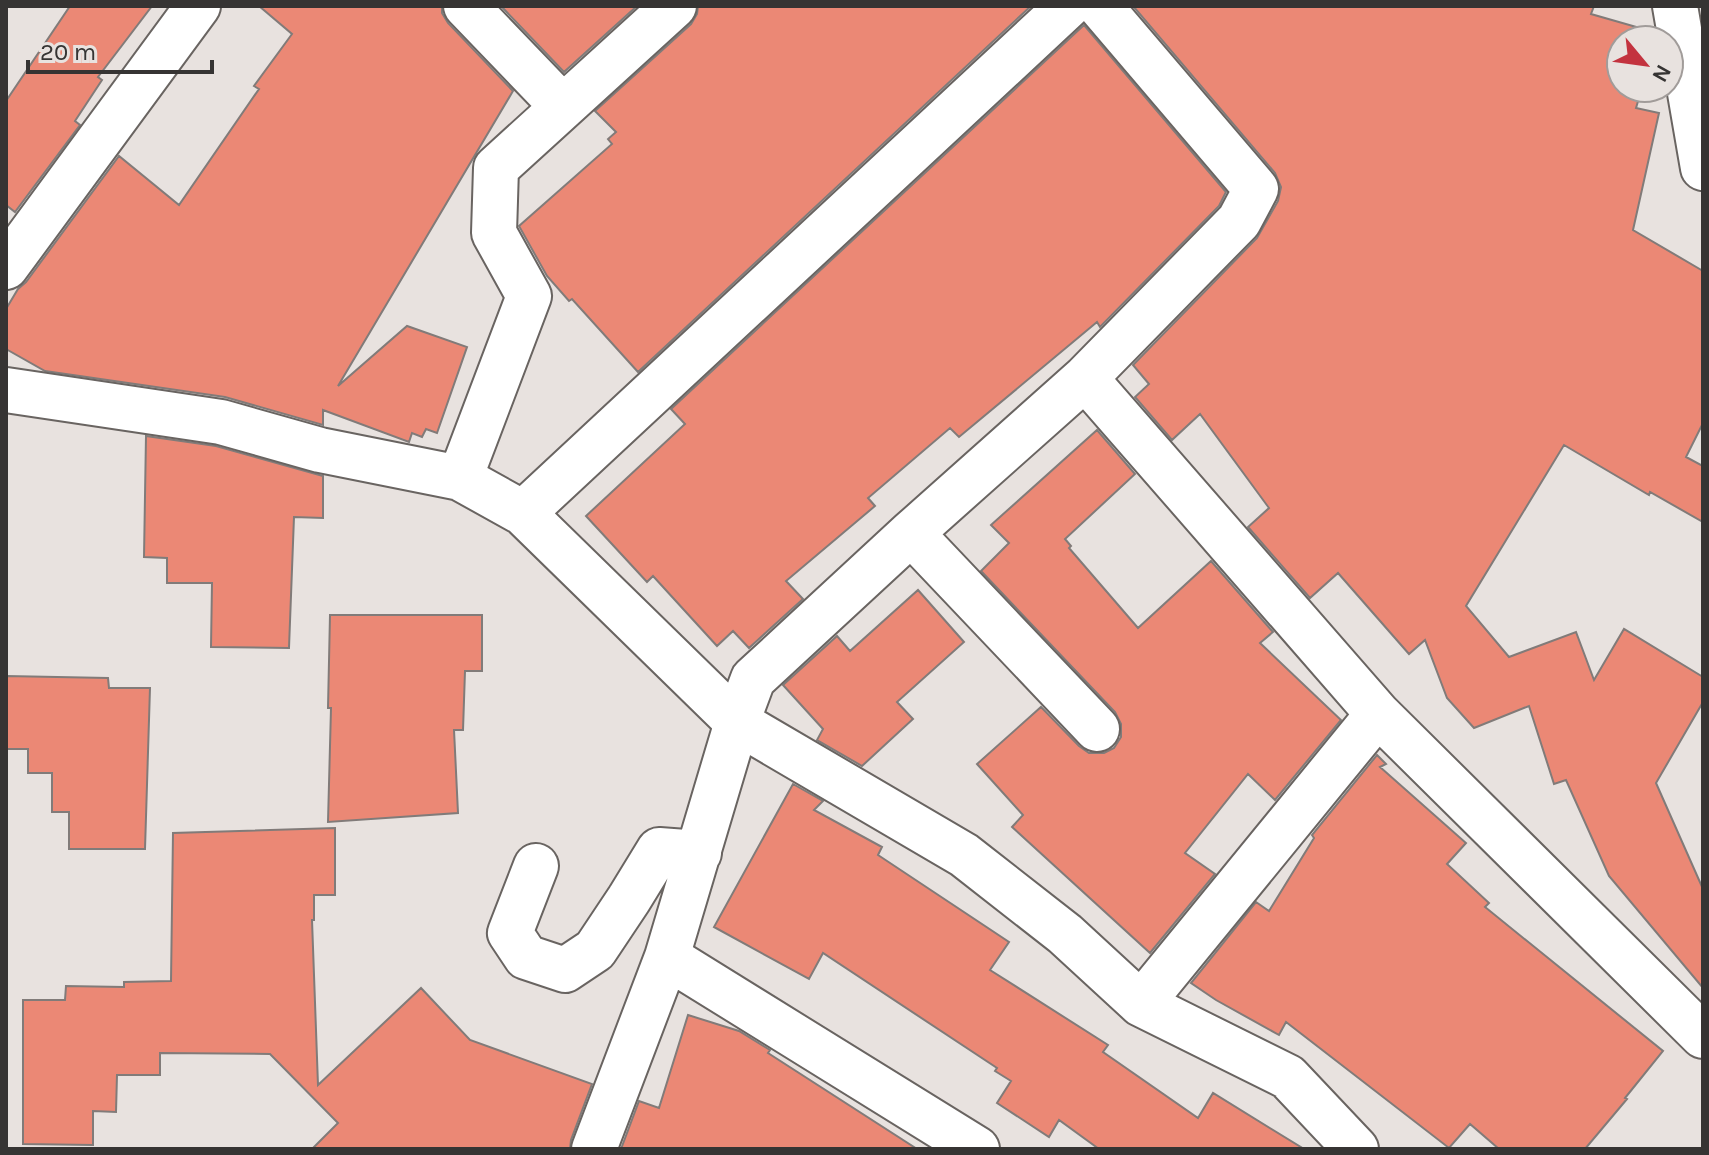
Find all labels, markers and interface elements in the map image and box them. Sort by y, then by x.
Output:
scale bar [28,24,212,74]
north arrow [1605,24,1685,104]
text: 20 m [40,38,96,66]
text: N [1646,60,1677,86]

